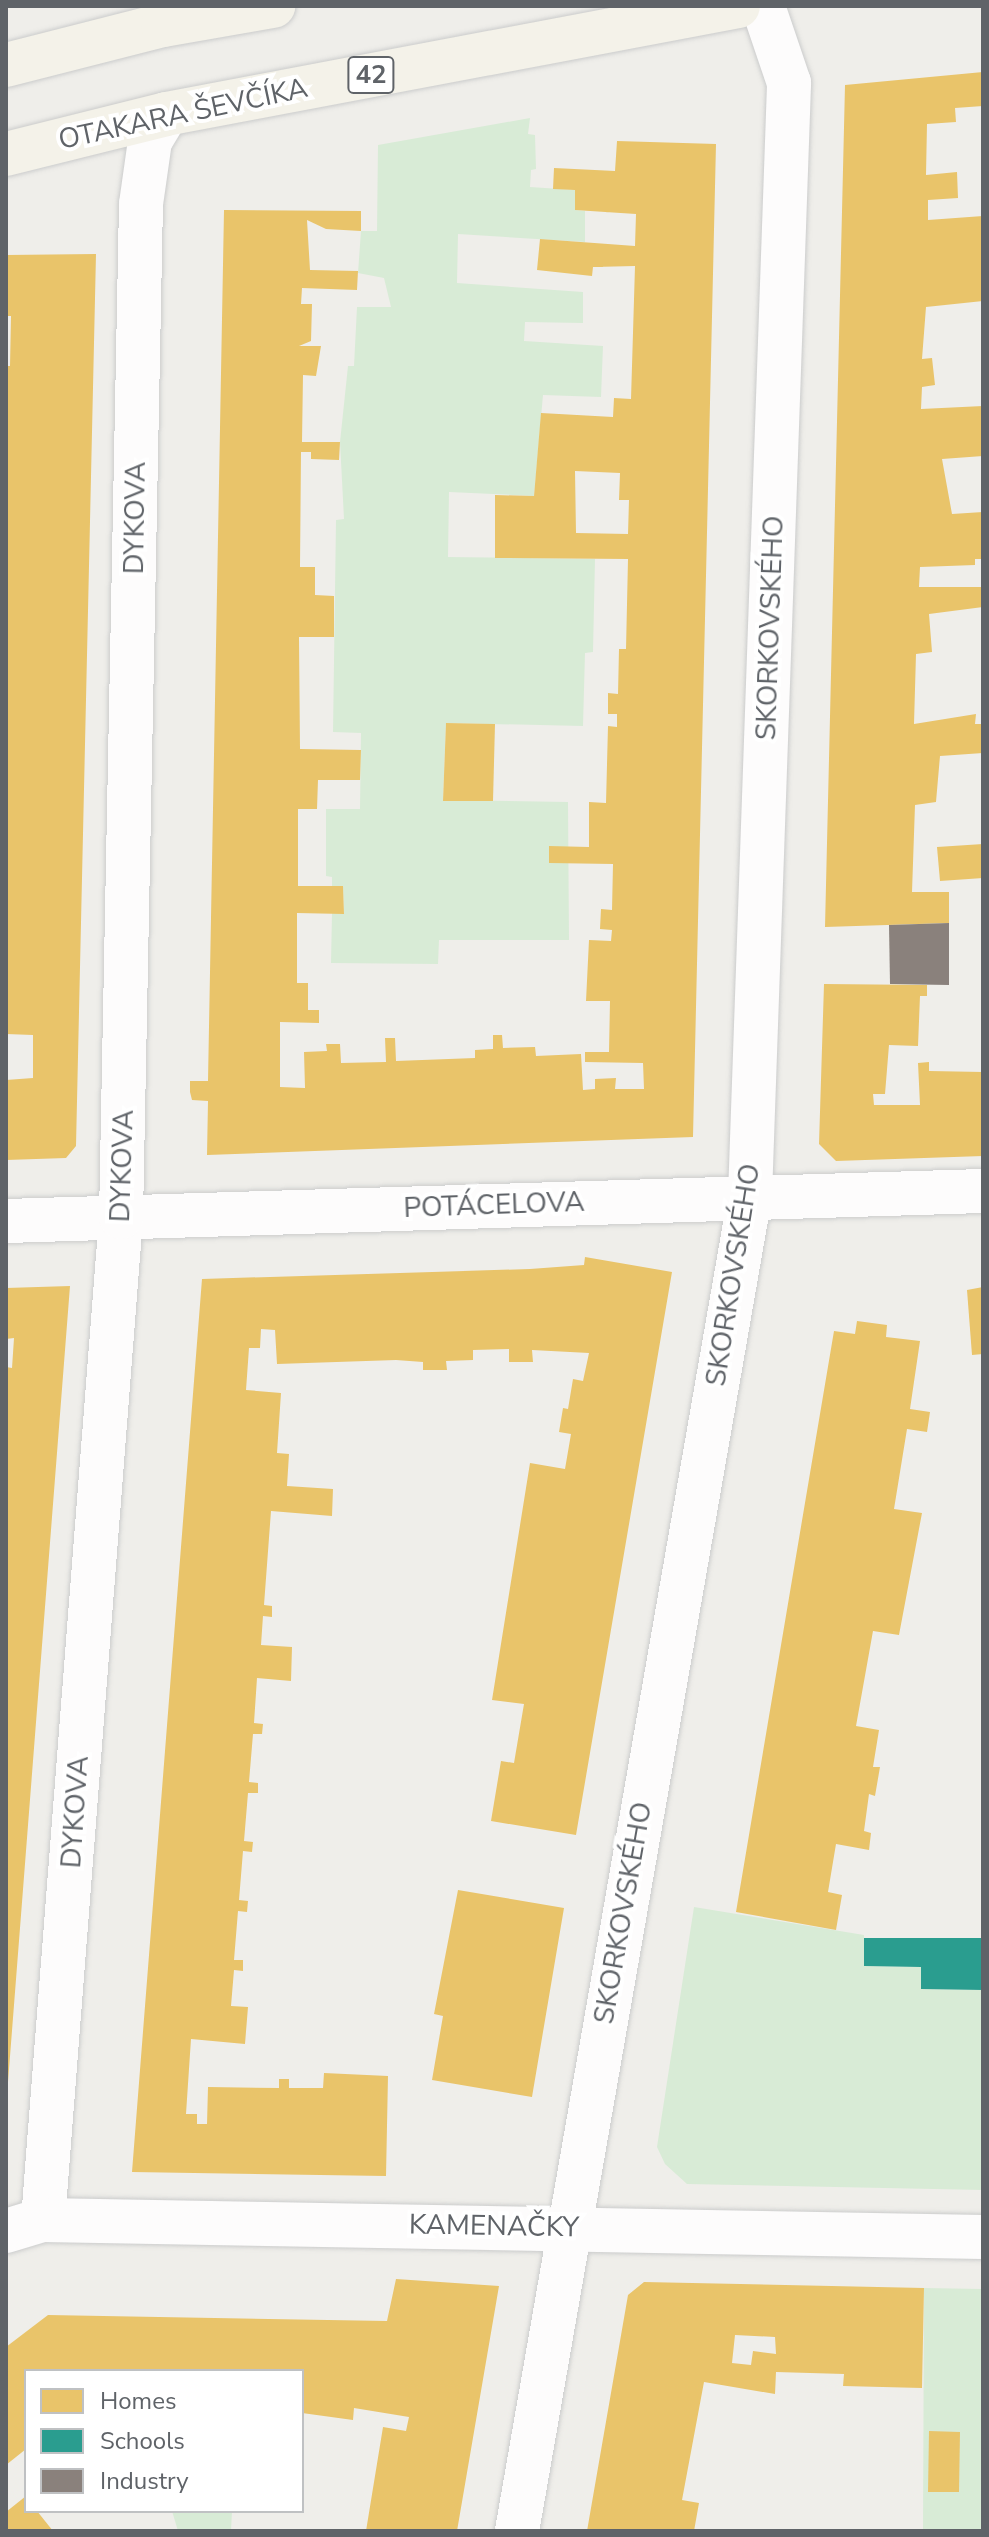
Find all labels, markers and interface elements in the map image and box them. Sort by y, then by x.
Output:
road number: 42 [347,53,395,97]
street label: OTAKARA ŠEVČÍKA [55,71,311,157]
street label: DYKOVA [117,461,153,575]
street label: SKORKOVSKÉHO [749,515,791,741]
street label: DYKOVA [103,1109,141,1223]
street label: SKORKOVSKÉHO [699,1161,767,1389]
street label: POTÁCELOVA [403,1185,585,1225]
street label: DYKOVA [54,1755,96,1869]
street label: SKORKOVSKÉHO [587,1799,659,2027]
street label: KAMENAČKY [409,2208,579,2244]
legend [24,2369,304,2513]
text: Homes [100,2385,176,2417]
text: Schools [100,2425,185,2457]
text: Industry [100,2465,189,2497]

